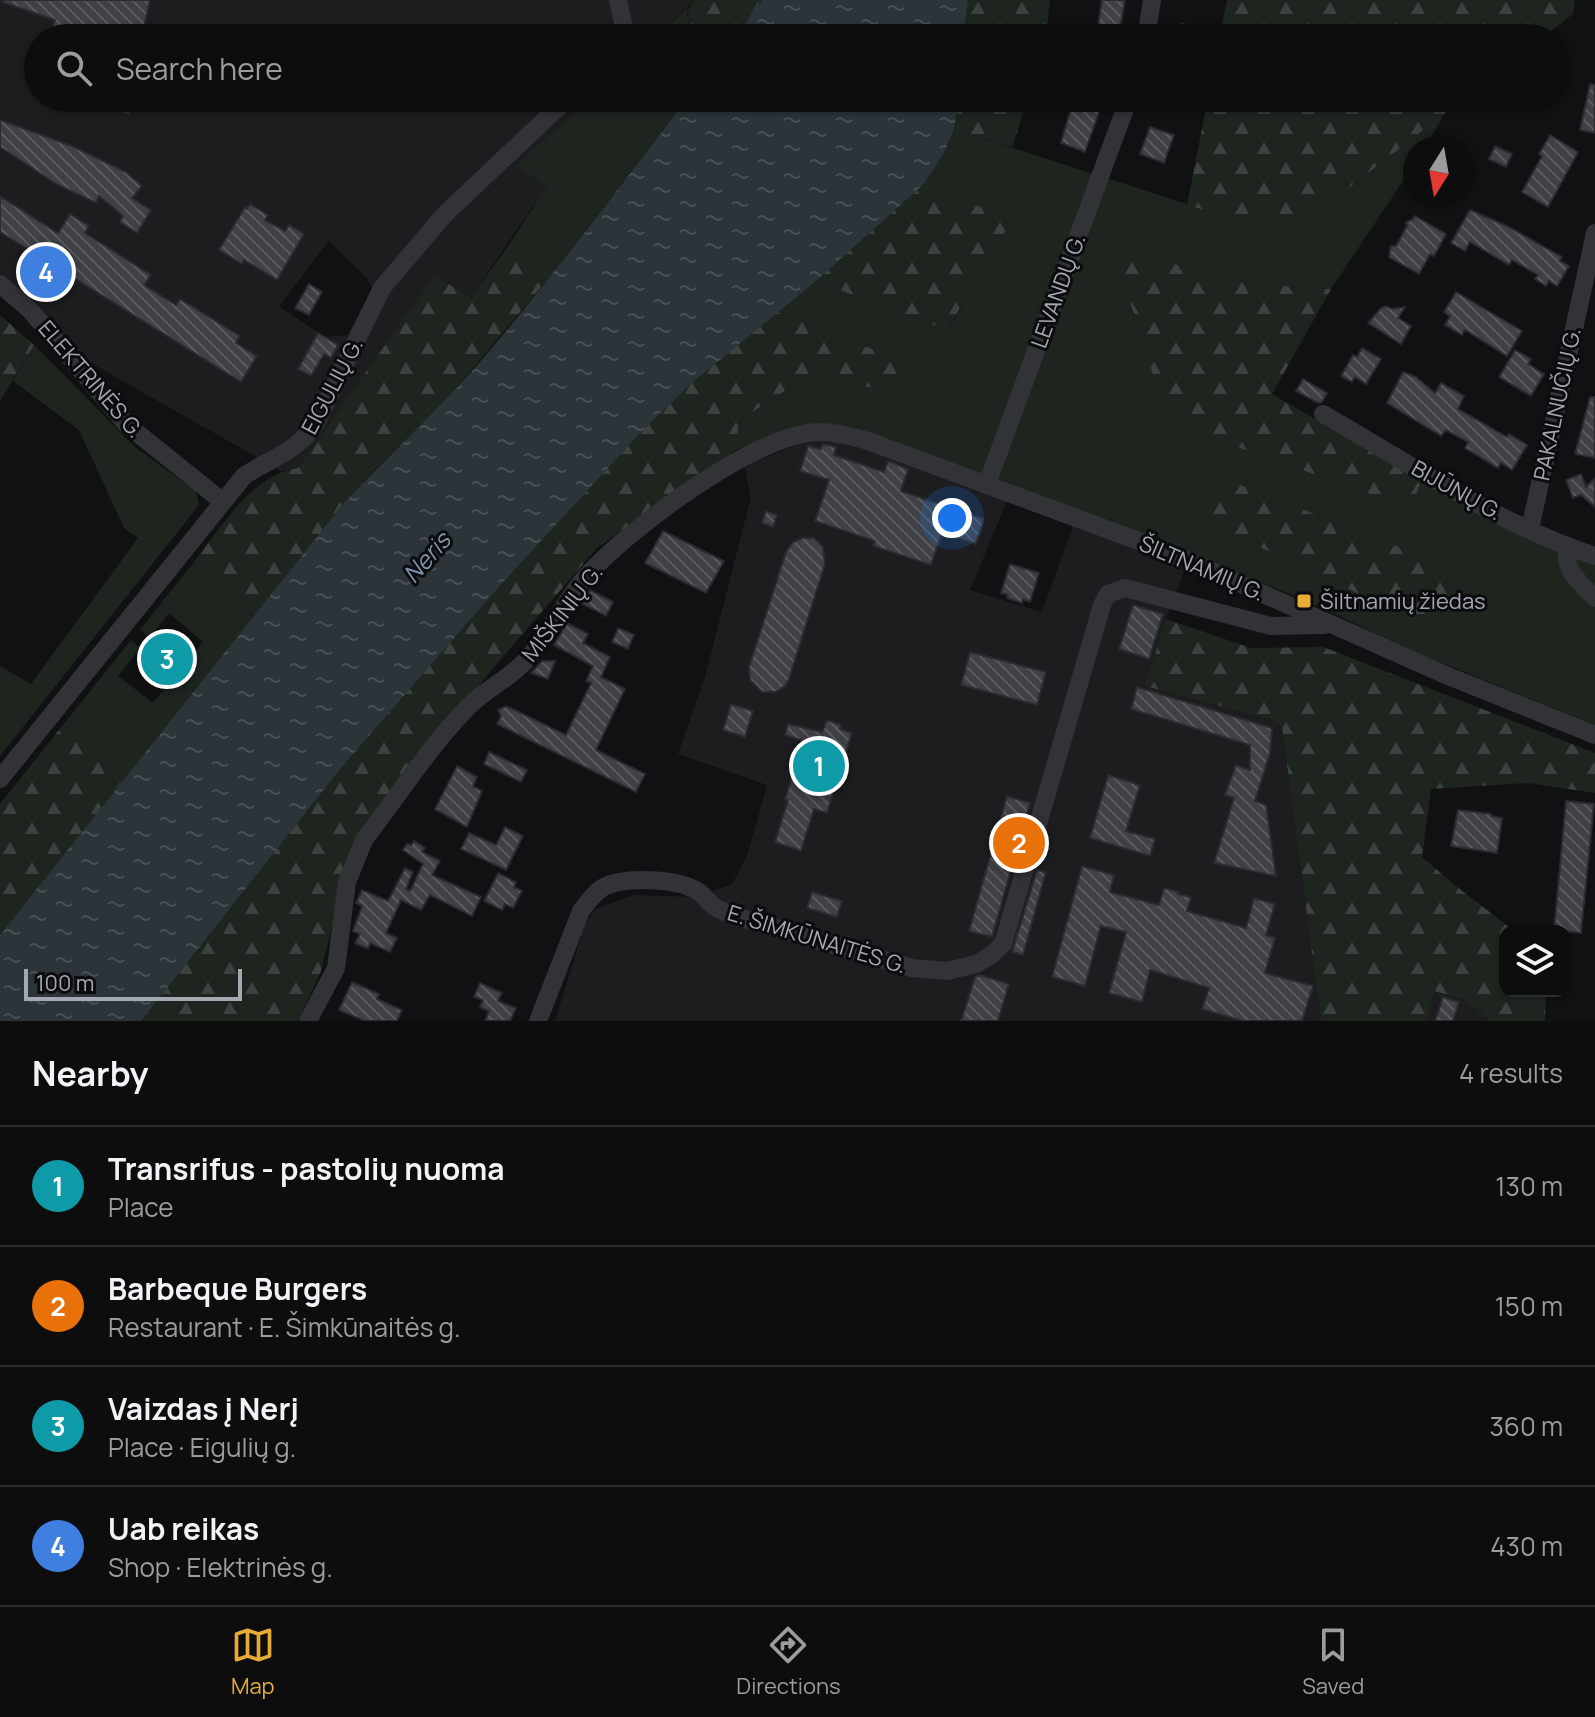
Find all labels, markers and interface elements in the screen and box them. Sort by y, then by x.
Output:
search box [24,24,1571,112]
icon: search [52,46,96,90]
text: Search here [116,48,283,89]
north arrow [1403,136,1475,208]
street label: LEVANDŲ G. [1024,230,1092,352]
pin: 4 [20,242,72,302]
street label: ELEKTRINĖS G. [32,314,150,444]
street label: PAKALNUČIŲ G. [1526,325,1588,483]
street label: EIGULIŲ G. [294,333,370,439]
street label: BIJŪNŲ G. [1406,453,1508,527]
your location [932,498,972,538]
water label: Neris [395,523,459,589]
street label: ŠILTNAMIŲ G. [1135,528,1269,608]
street label: MIŠKINIŲ G. [515,558,609,668]
place label: Šiltnamių žiedas [1320,586,1486,616]
marker: Šiltnamių žiedas [1295,592,1313,610]
pin: 3 [141,629,193,689]
pin: 1 [793,736,845,796]
pin: 2 [993,813,1045,873]
street label: E. ŠIMKŪNAITĖS G. [724,898,910,980]
map controls [1499,925,1571,997]
button: layers [1499,925,1571,997]
scale bar [24,965,242,1001]
text: 100 m [36,968,94,998]
text: Nearby [32,1050,148,1096]
text: 4 results [1459,1055,1563,1091]
text: Transrifus - pastolių nuoma [108,1148,505,1189]
text: 1 [52,1168,64,1204]
text: 130 m [1495,1168,1563,1204]
text: Place [108,1189,173,1225]
text: Barbeque Burgers [108,1268,367,1309]
text: 2 [50,1288,66,1324]
text: 150 m [1495,1288,1563,1324]
text: Restaurant · E. Šimkūnaitės g. [108,1309,460,1345]
text: Vaizdas į Nerį [108,1388,299,1429]
text: 3 [50,1408,66,1444]
text: 360 m [1489,1408,1563,1444]
text: Place · Eigulių g. [108,1429,296,1465]
text: Uab reikas [108,1508,259,1549]
text: 4 [50,1528,66,1564]
text: 430 m [1490,1528,1563,1564]
text: Shop · Elektrinės g. [108,1549,333,1585]
tab: Map [231,1623,275,1701]
tab: Directions [736,1623,841,1701]
tab: Saved [1302,1623,1364,1701]

